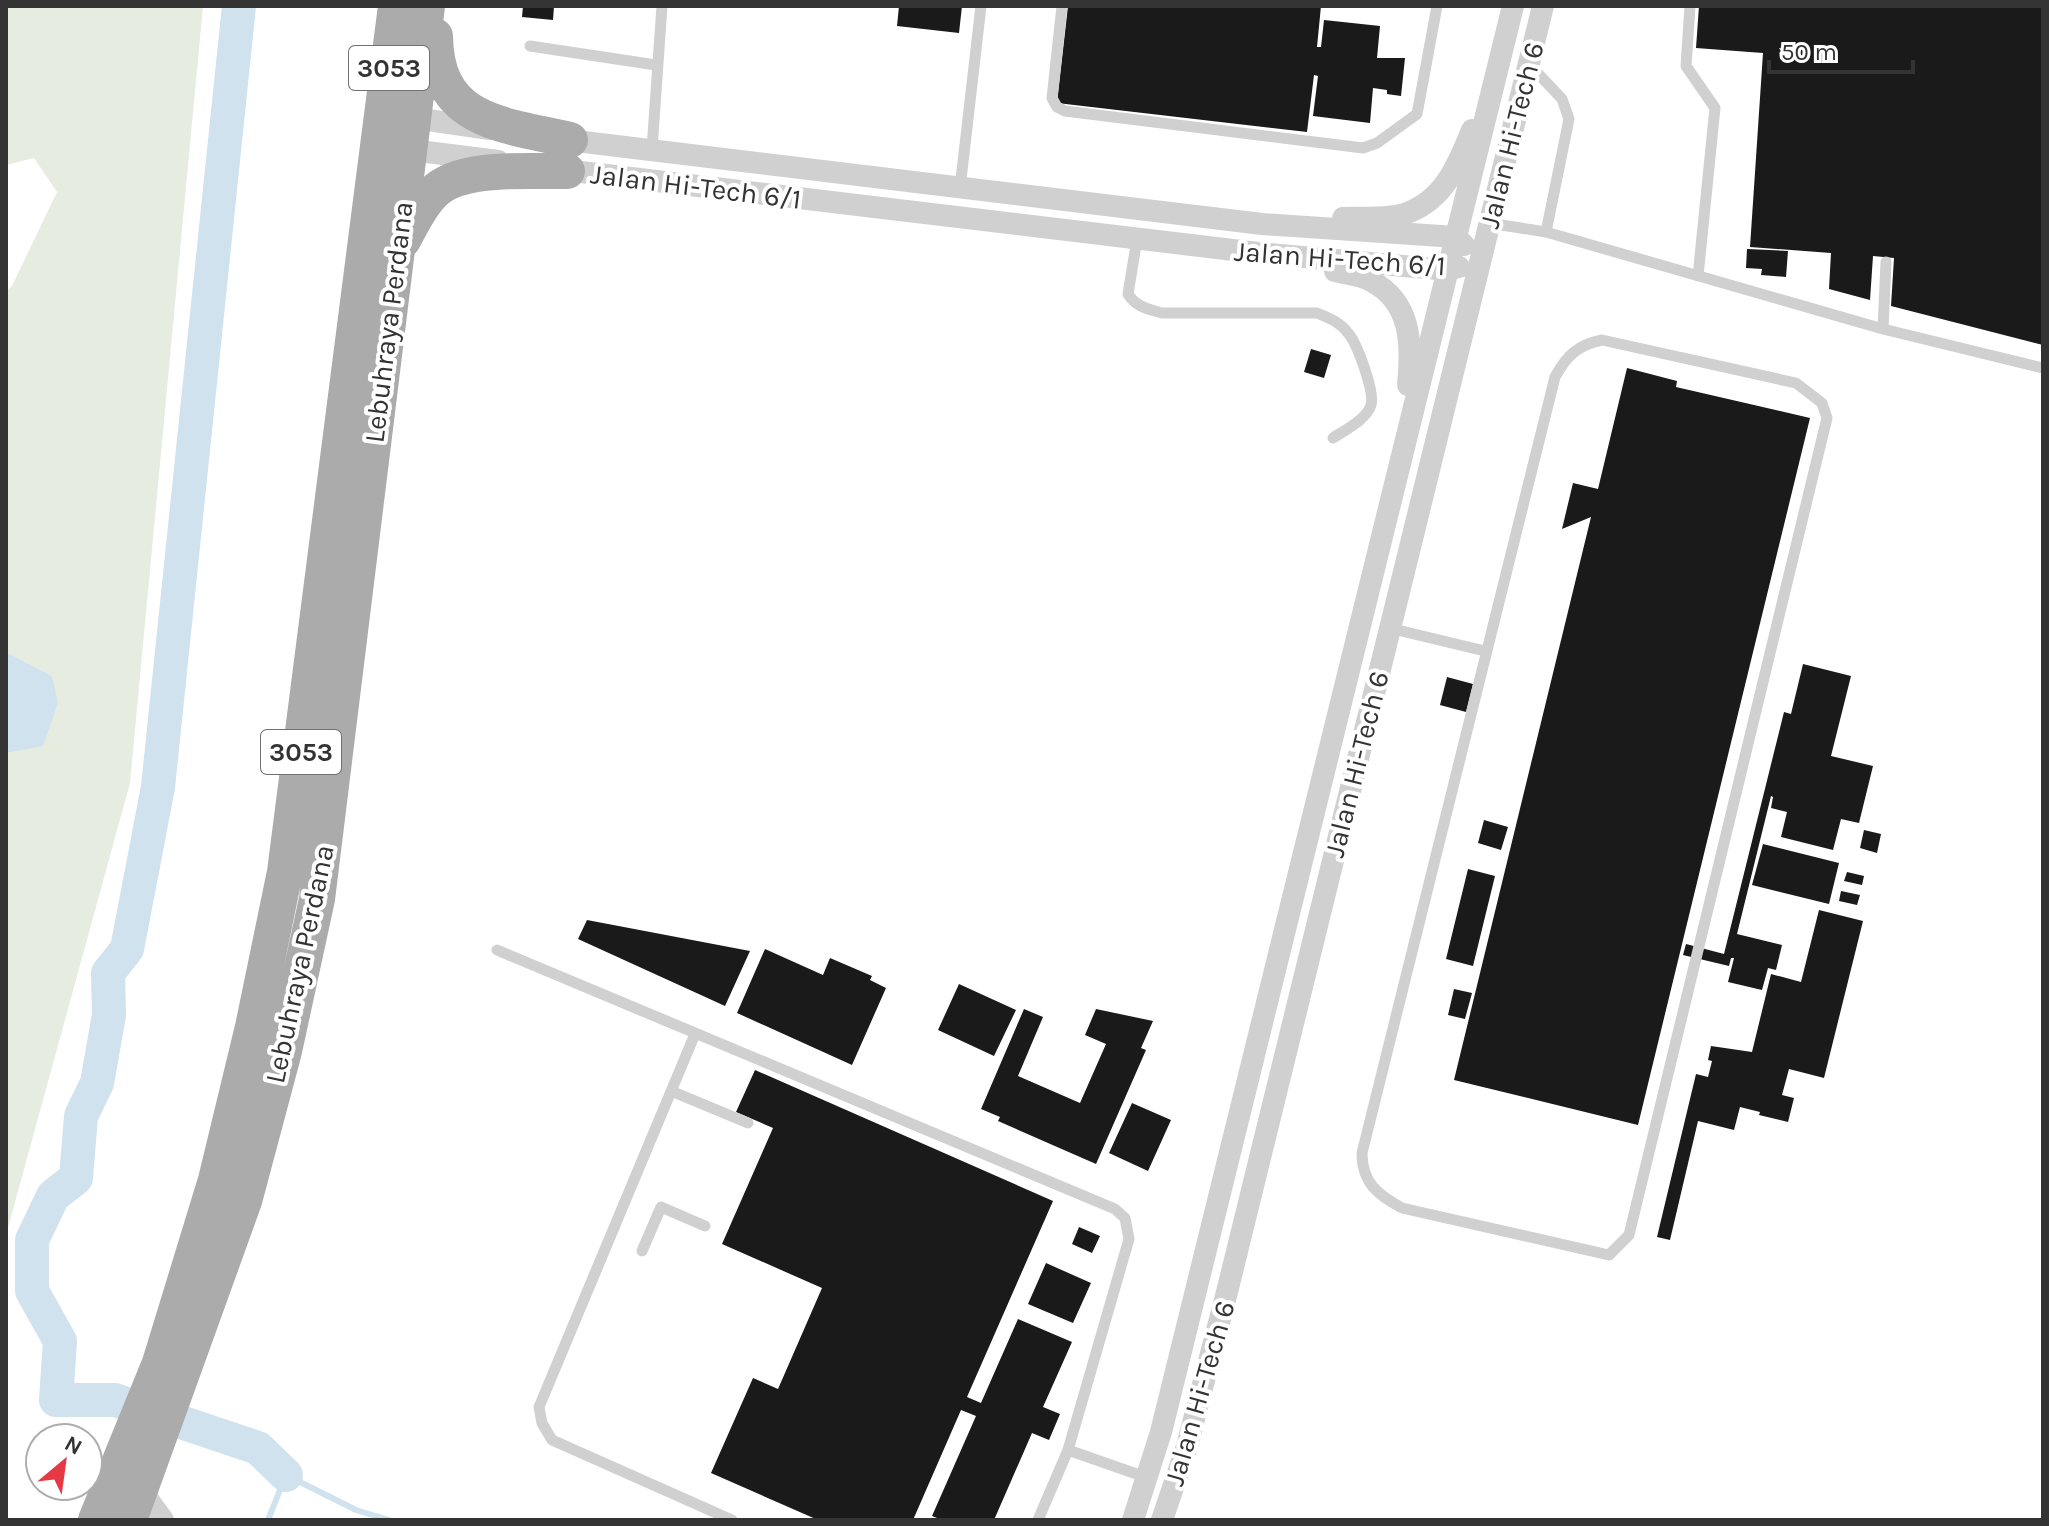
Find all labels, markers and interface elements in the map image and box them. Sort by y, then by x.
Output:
scale bar [1769,24,1913,74]
text: 50 m [1781,38,1837,66]
street label: Jalan Hi-Tech 6 [1472,39,1551,232]
road number: 3053 [349,46,429,90]
street label: Jalan Hi-Tech 6/1 [589,157,803,216]
street label: Lebuhraya Perdana [357,200,420,445]
street label: Jalan Hi-Tech 6/1 [1233,235,1447,282]
street label: Jalan Hi-Tech 6 [1317,668,1396,861]
road number: 3053 [261,730,341,774]
street label: Lebuhraya Perdana [258,842,341,1086]
street label: Jalan Hi-Tech 6 [1157,1297,1242,1489]
north arrow [24,1422,104,1502]
text: N [60,1430,86,1461]

